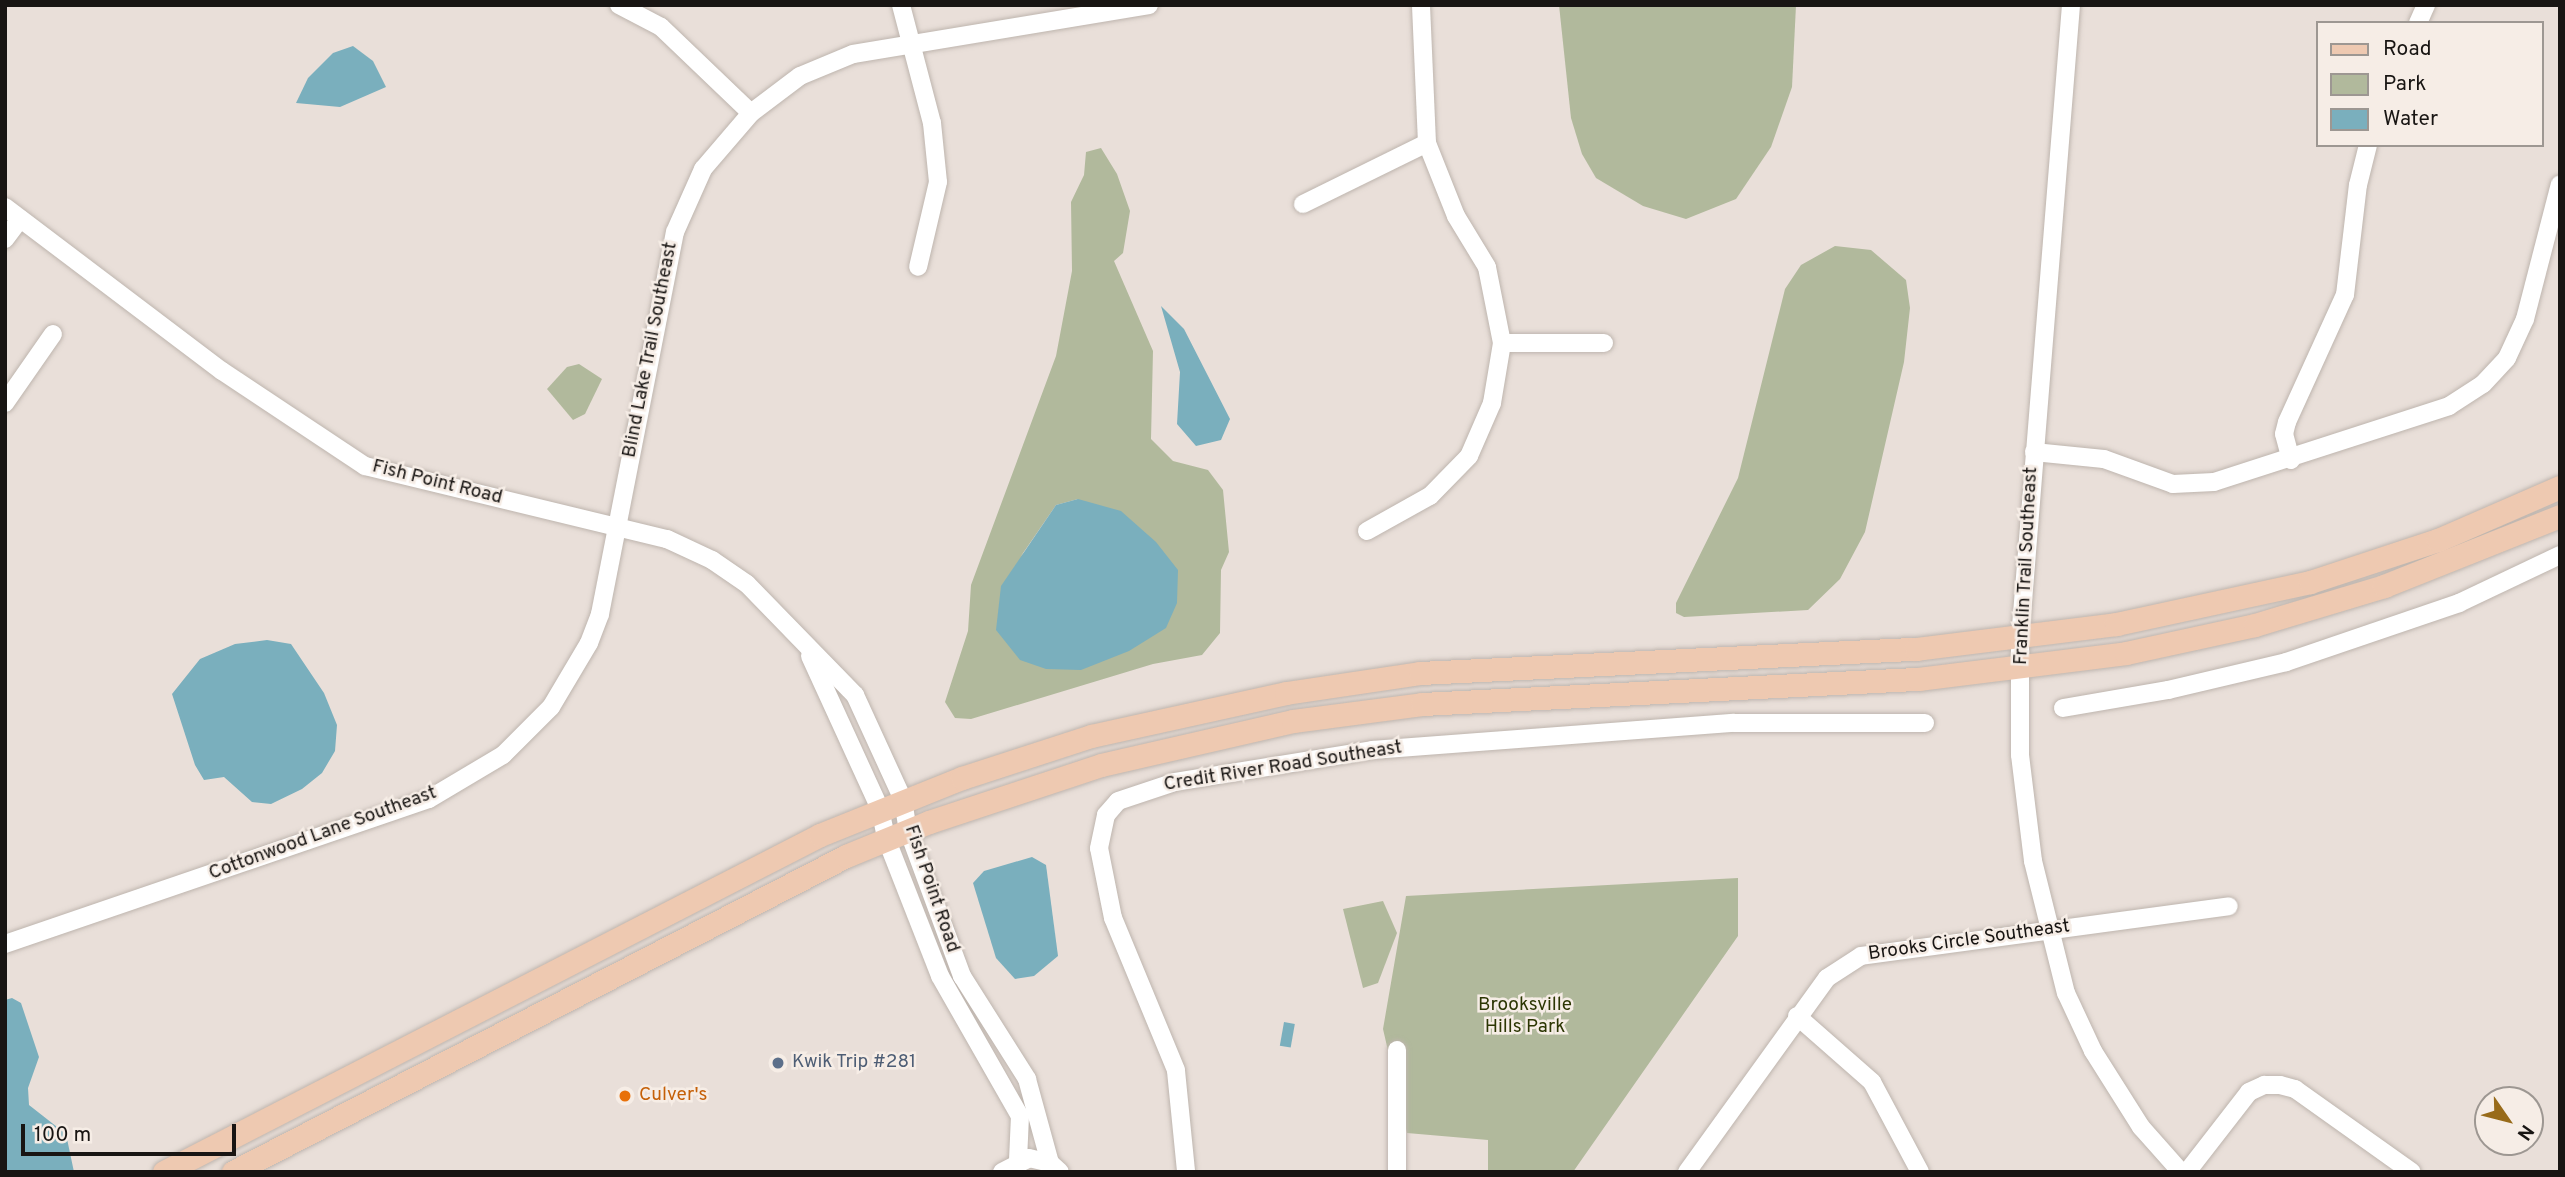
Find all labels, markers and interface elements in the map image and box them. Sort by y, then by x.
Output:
legend [2316,21,2544,147]
text: Road [2383,36,2432,63]
text: Park [2383,71,2426,98]
text: Water [2383,106,2438,133]
street label: Blind Lake Trail Southeast [619,240,683,460]
street label: Fish Point Road [370,456,504,510]
street label: Franklin Trail Southeast [2010,466,2044,666]
street label: Credit River Road Southeast [1162,737,1404,797]
street label: Cottonwood Lane Southeast [206,782,440,886]
street label: Fish Point Road [899,822,963,956]
street label: Brooks Circle Southeast [1867,916,2071,966]
park label: Brooksville Hills Park [1478,995,1572,1039]
place label: Kwik Trip #281 [792,1052,917,1074]
marker: Kwik Trip #281 [770,1055,786,1071]
place label: Culver's [639,1085,707,1107]
north arrow [2474,1086,2544,1156]
marker: Culver's [617,1088,633,1104]
scale bar [24,1110,240,1154]
text: N [2511,1119,2538,1144]
text: 100 m [34,1122,91,1149]

